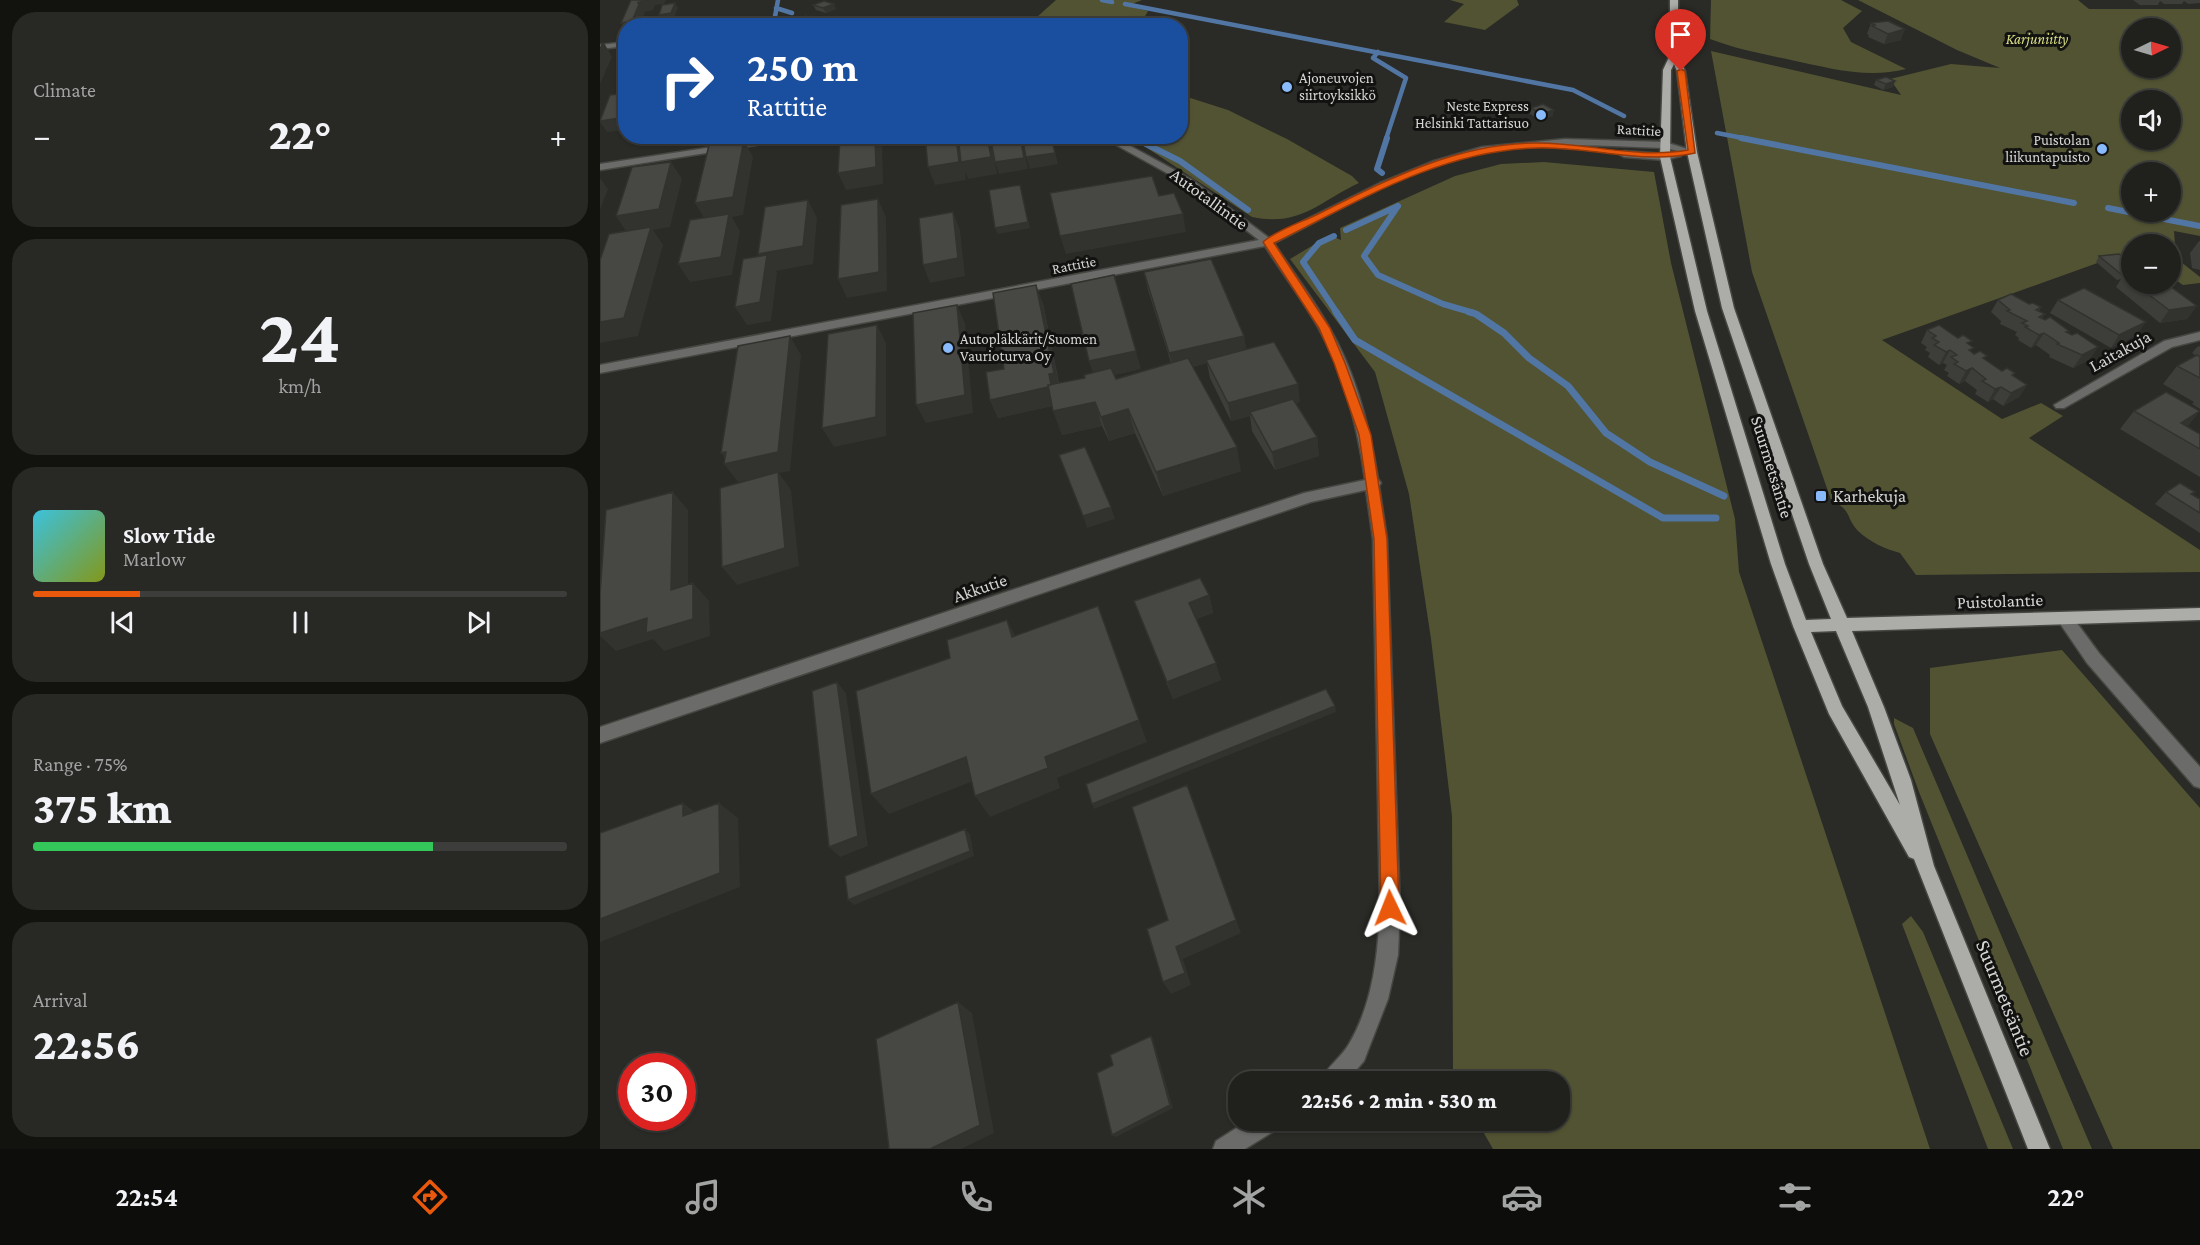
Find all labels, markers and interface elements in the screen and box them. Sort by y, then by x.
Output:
pin [1655,9,1706,71]
icon: arrive [1664,18,1697,51]
north arrow [2121,18,2181,78]
map controls [2121,18,2181,294]
park label: Karjuniitty [2006,31,2068,48]
icon: right [648,42,726,120]
text: 250 m [747,43,858,90]
place label: Ajoneuvojen siirtoyksikkö [1299,70,1376,104]
text: Climate [33,79,96,101]
marker: Ajoneuvojen siirtoyksikkö [1280,80,1294,94]
button: sound [2121,90,2181,150]
text: Rattitie [747,92,827,122]
place label: Neste Express Helsinki Tattarisuo [1415,98,1529,131]
marker: Neste Express Helsinki Tattarisuo [1534,108,1548,122]
text: 22° [268,109,332,159]
text: − [33,117,50,154]
text: + [550,117,567,154]
street label: Rattitie [1616,121,1662,139]
place label: Puistolan liikuntapuisto [2005,132,2090,166]
marker: Puistolan liikuntapuisto [2095,142,2109,156]
button: + [2121,162,2181,222]
street label: Autotallintie [1166,164,1252,234]
button: − [2121,234,2181,294]
street label: Rattitie [1051,253,1098,277]
text: 24 [259,292,341,379]
street label: Laitakuja [2086,326,2155,377]
place label: Autopläkkärit/Suomen Vaurioturva Oy [960,331,1097,365]
marker: Autopläkkärit/Suomen Vaurioturva Oy [941,341,955,355]
text: km/h [278,375,322,397]
street label: Suurmetsäntie [1747,414,1797,521]
place label: Karhekuja [1833,486,1906,507]
marker: Karhekuja [1814,489,1828,503]
text: Slow Tide [123,523,215,548]
text: Marlow [123,548,186,570]
street label: Akkutie [951,569,1010,606]
street label: Puistolantie [1956,589,2044,613]
icon: previous [106,606,139,639]
icon: pause [284,606,317,639]
icon: next [462,606,495,639]
text: Range · 75% [33,753,128,775]
text: 375 km [33,783,172,833]
position arrow [1358,876,1422,940]
street label: Suurmetsäntie [1971,936,2039,1060]
text: Arrival [33,989,87,1011]
text: 22:56 [33,1019,140,1069]
speed limit sign: 30 [618,1053,696,1131]
text: 22:56 · 2 min · 530 m [1301,1088,1497,1113]
icon: directions [409,1176,451,1218]
icon: music [682,1176,724,1218]
icon: phone [955,1176,997,1218]
icon: climate [1228,1176,1270,1218]
icon: car [1501,1176,1543,1218]
icon: filters [1774,1176,1816,1218]
text: 22:54 [116,1182,178,1212]
text: 22° [2047,1182,2084,1212]

